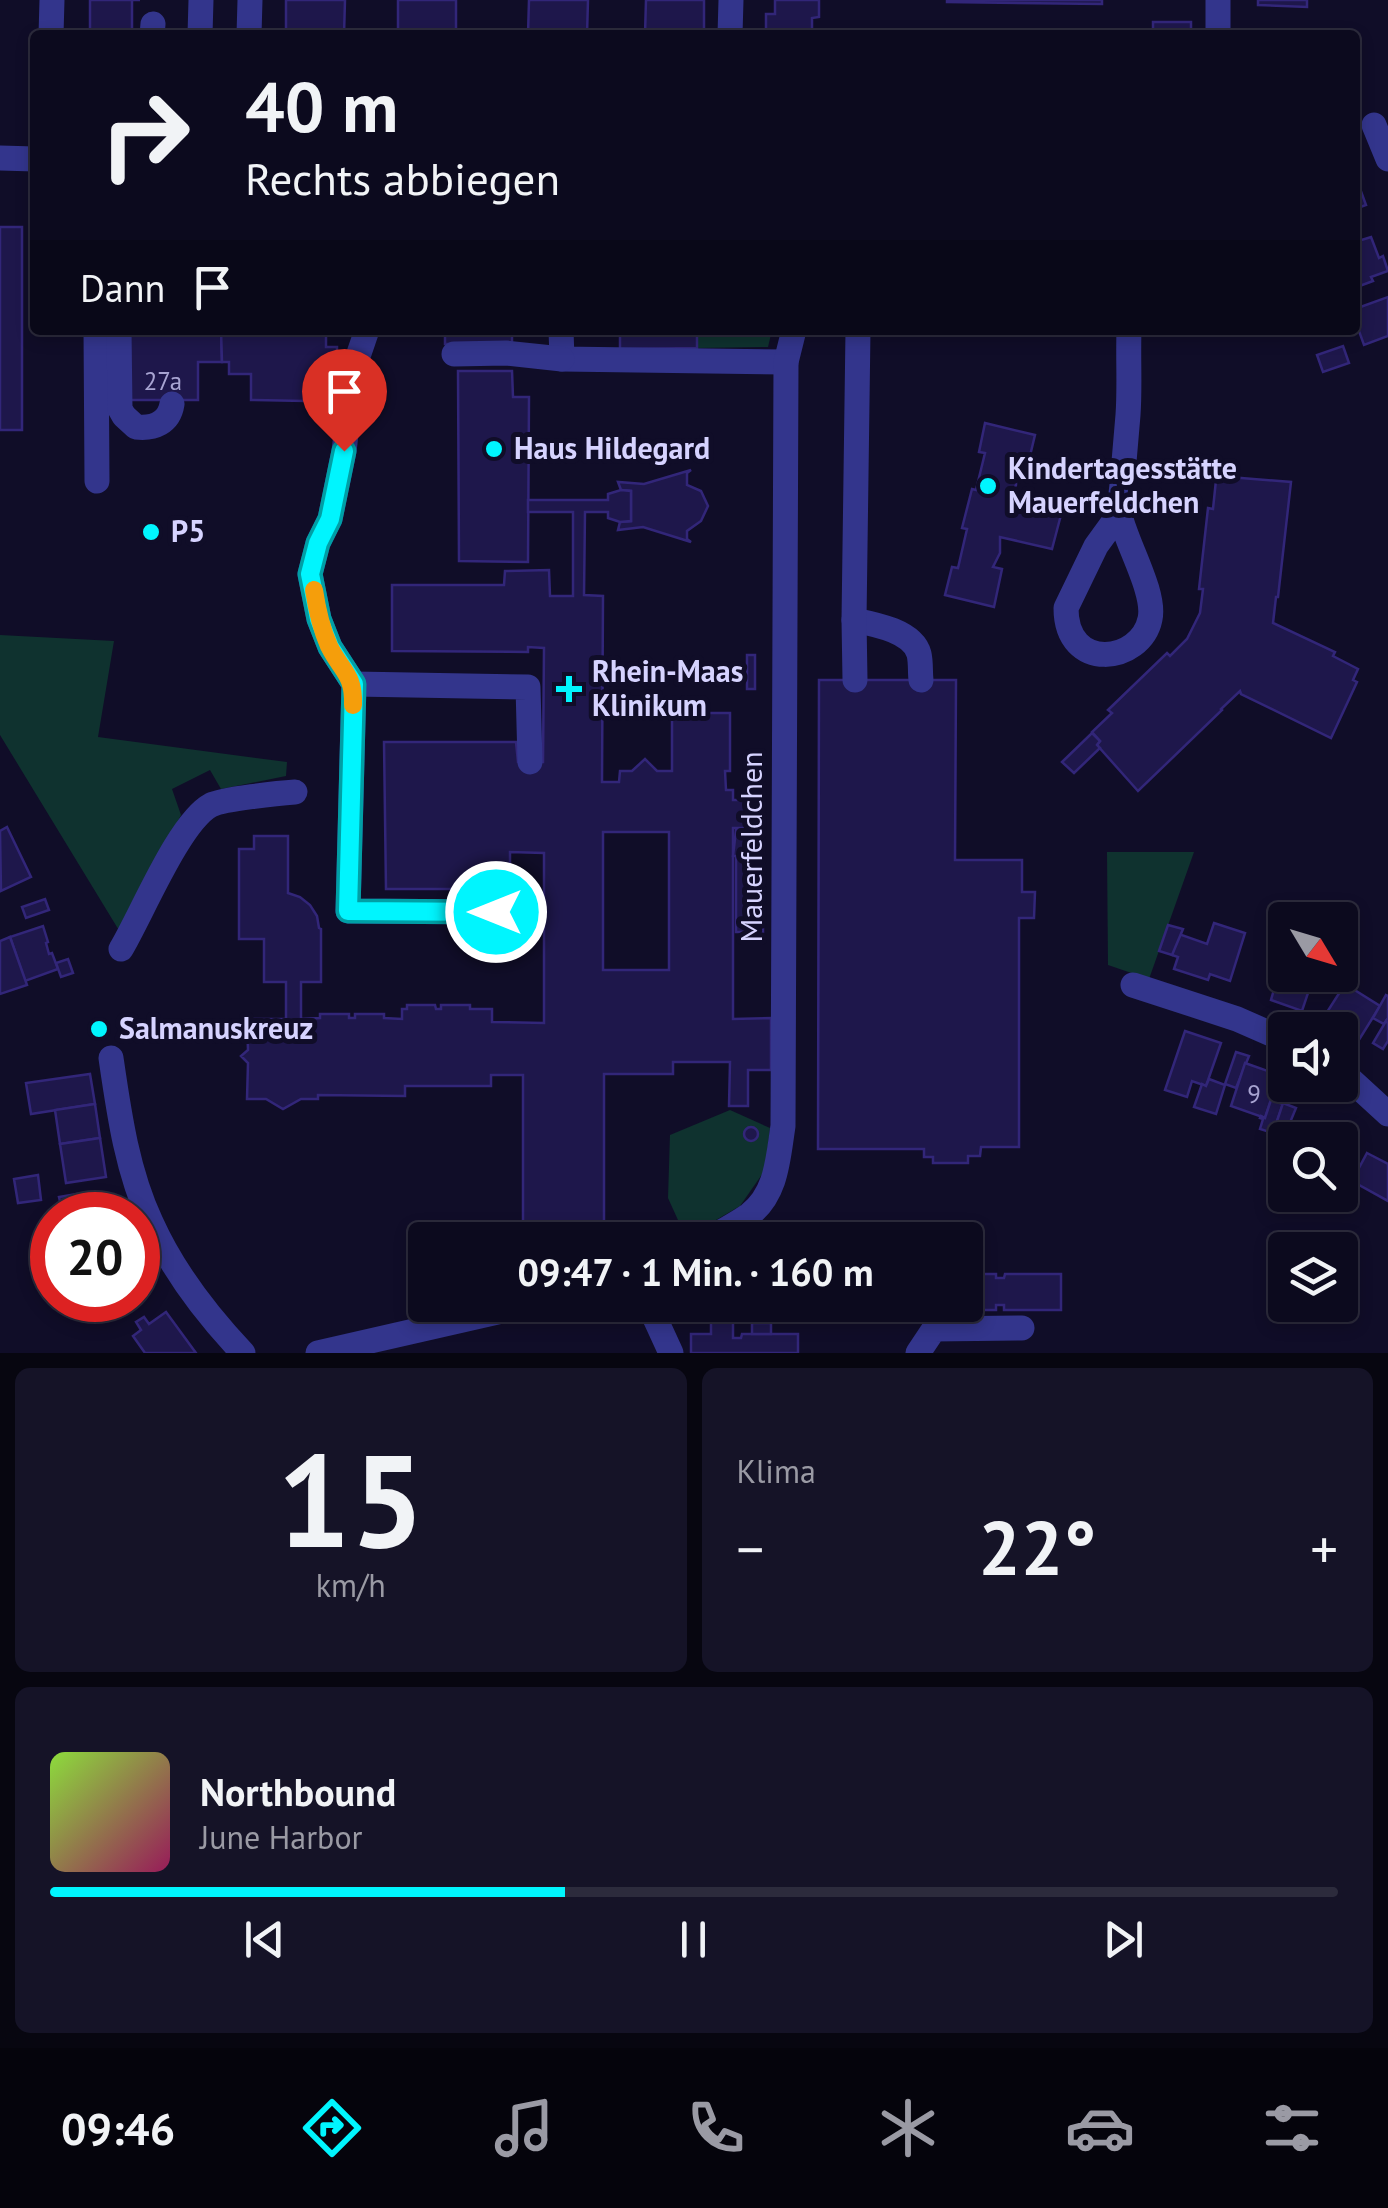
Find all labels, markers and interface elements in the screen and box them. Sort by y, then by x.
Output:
text: 40 m [245,61,398,151]
icon: right [80,70,210,200]
text: Rechts abbiegen [245,149,560,207]
icon: arrive [185,260,240,315]
text: Dann [80,263,165,312]
pin [302,349,387,452]
icon: arrive [317,364,372,419]
house number: 27a [144,365,182,397]
place label: Haus Hildegard [514,428,710,467]
marker: Haus Hildegard [483,438,505,460]
place label: Kindertagesstätte Mauerfeldchen [1008,448,1237,521]
marker: Kindertagesstätte Mauerfeldchen [977,475,999,497]
place label: P5 [171,511,205,550]
marker: P5 [140,521,162,543]
place label: Rhein-Maas Klinikum [592,651,743,724]
marker: Rhein-Maas Klinikum [556,676,582,702]
street label: Mauerfeldchen [731,751,770,943]
position arrow [444,860,548,964]
north arrow [1268,902,1358,992]
map controls [1268,902,1358,1322]
place label: Salmanuskreuz [119,1008,313,1047]
button: sound [1268,1012,1358,1102]
marker: Salmanuskreuz [88,1018,110,1040]
house number: 9 [1247,1078,1261,1110]
button: search [1268,1122,1358,1212]
speed limit sign: 20 [30,1192,160,1322]
button: layers [1268,1232,1358,1322]
text: 09:47 · 1 Min. · 160 m [517,1247,874,1296]
text: 15 [277,1415,424,1583]
text: Klima [737,1450,816,1492]
text: 22° [978,1499,1096,1596]
text: − [737,1513,764,1584]
text: + [1310,1513,1338,1584]
text: km/h [316,1564,386,1606]
text: Northbound [200,1767,396,1816]
text: June Harbor [200,1816,362,1858]
icon: previous [237,1912,292,1967]
icon: pause [666,1912,721,1967]
icon: next [1096,1912,1151,1967]
icon: directions [297,2093,367,2163]
icon: music [489,2093,559,2163]
icon: phone [681,2093,751,2163]
icon: climate [873,2093,943,2163]
icon: car [1065,2093,1135,2163]
icon: filters [1257,2093,1327,2163]
text: 09:46 [61,2099,175,2157]

